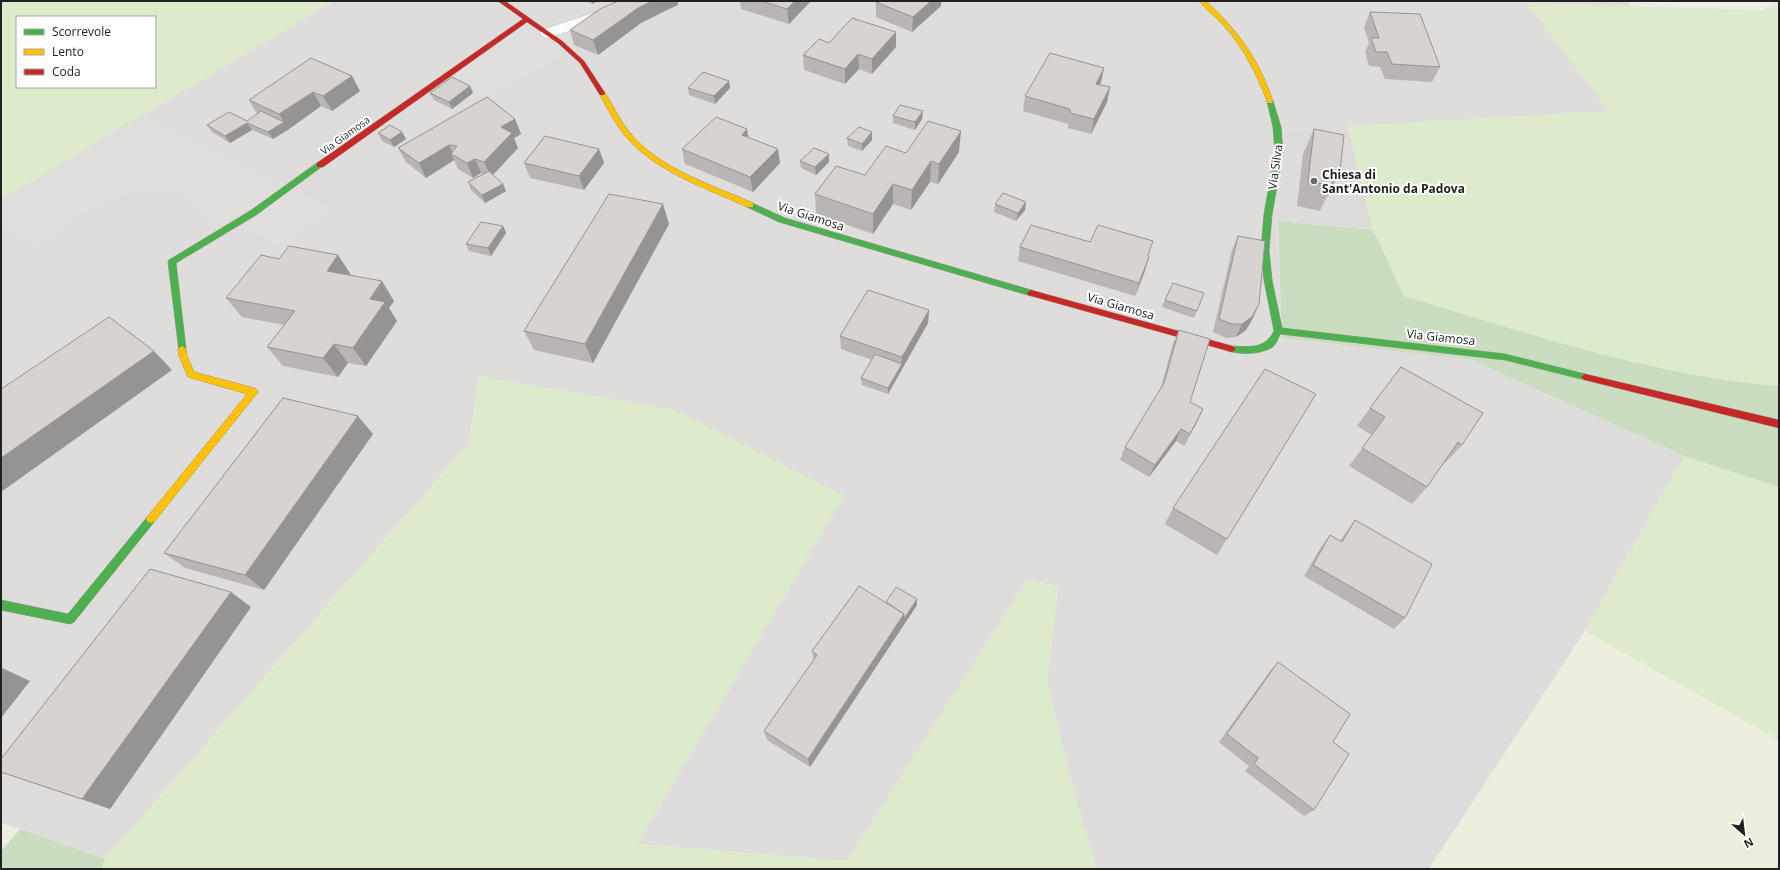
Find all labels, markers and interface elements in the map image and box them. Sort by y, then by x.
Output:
legend [16,16,156,88]
text: Scorrevole [52,23,111,40]
text: Lento [52,43,84,60]
text: Coda [52,63,81,80]
street label: Via Giamosa [318,112,372,158]
street label: Via Silva [1263,143,1287,191]
place label: Chiesa di Sant'Antonio da Padova [1322,166,1465,197]
marker: Chiesa di Sant'Antonio da Padova [1309,176,1319,186]
street label: Via Giamosa [776,197,846,235]
street label: Via Giamosa [1085,288,1157,324]
street label: Via Giamosa [1406,325,1476,349]
north arrow [1724,814,1764,854]
text: N [1741,835,1756,852]

